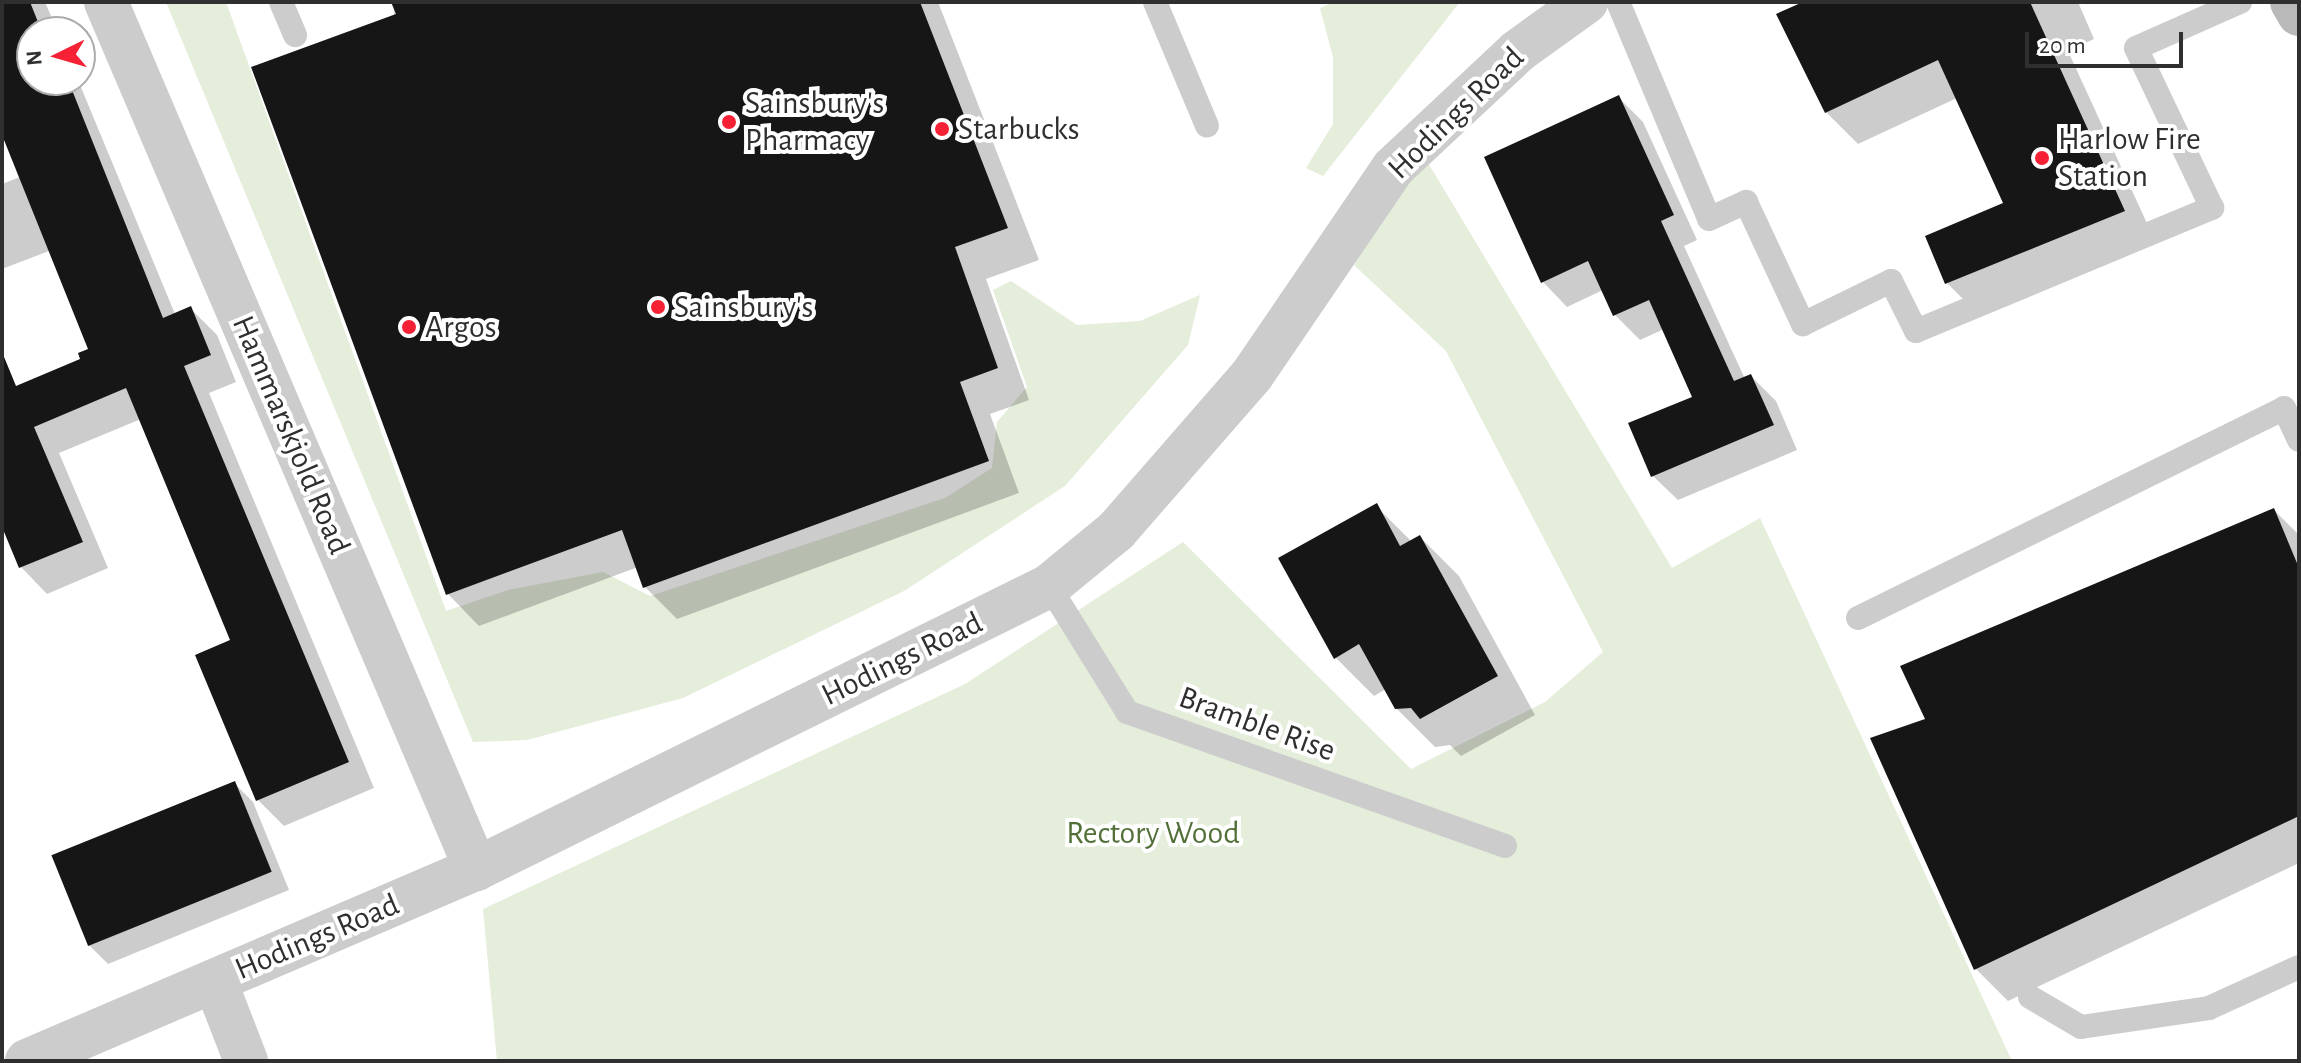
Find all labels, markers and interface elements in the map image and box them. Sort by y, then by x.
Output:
north arrow [16,16,96,96]
scale bar [2029,16,2187,66]
text: 20 m [2039,34,2086,58]
street label: Hodings Road [1380,39,1532,187]
text: N [22,49,46,67]
place label: Sainsbury's Pharmacy [745,85,884,160]
place label: Starbucks [958,110,1080,148]
marker: Sainsbury's Pharmacy [720,113,738,131]
marker: Starbucks [933,120,951,138]
place label: Harlow Fire Station [2058,121,2201,196]
marker: Harlow Fire Station [2033,149,2051,167]
place label: Sainsbury's [674,288,813,326]
marker: Sainsbury's [649,298,667,316]
place label: Argos [425,308,497,346]
street label: Hammarskjold Road [223,310,359,560]
marker: Argos [400,318,418,336]
street label: Hodings Road [815,604,989,714]
street label: Bramble Rise [1174,678,1340,770]
park label: Rectory Wood [1066,814,1240,852]
street label: Hodings Road [229,885,405,989]

